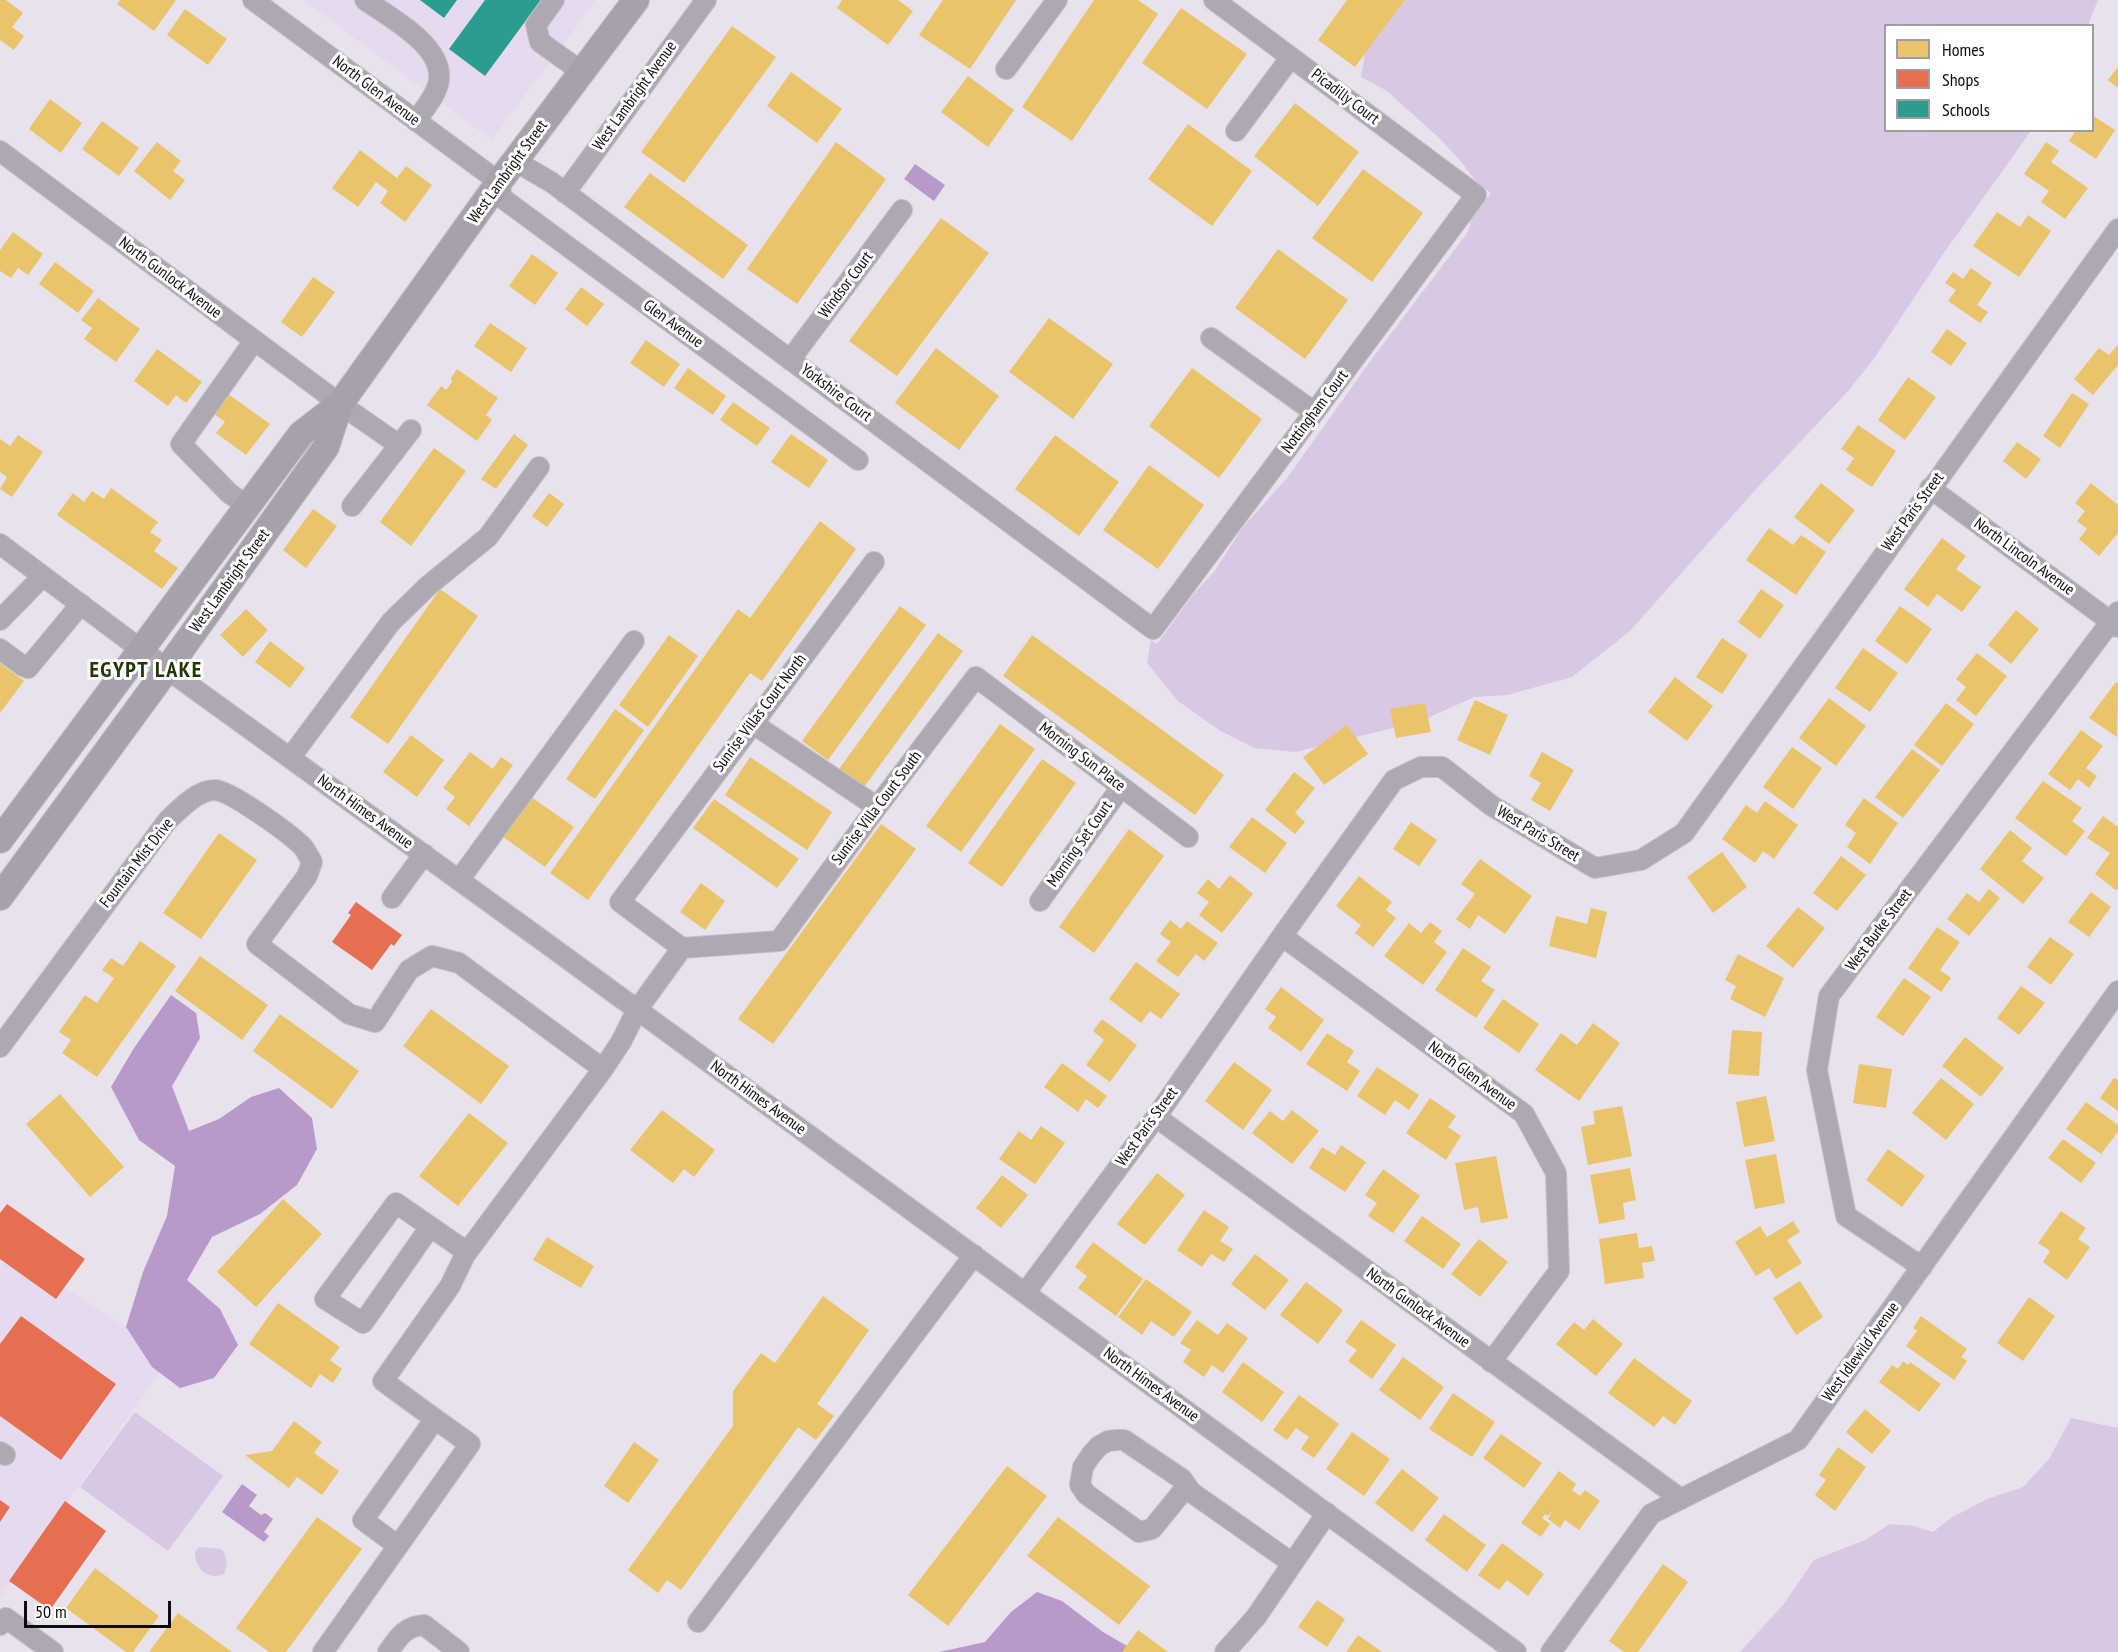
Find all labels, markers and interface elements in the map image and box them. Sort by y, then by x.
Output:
legend [1884,24,2094,132]
street label: West Lambright Avenue [589,38,681,154]
text: Homes [1942,38,1985,61]
street label: North Glen Avenue [329,52,423,130]
street label: Picadilly Court [1307,65,1383,129]
text: Shops [1942,68,1979,91]
text: Schools [1942,98,1990,121]
street label: West Lambright Street [464,117,552,227]
street label: North Gunlock Avenue [115,233,225,323]
street label: Windsor Court [815,248,877,322]
street label: Glen Avenue [639,296,707,352]
street label: Yorkshire Court [797,360,875,426]
street label: Nottingham Court [1278,367,1352,457]
street label: West Paris Street [1878,469,1948,555]
street label: North Lincoln Avenue [1970,514,2078,600]
street label: West Lambright Street [186,526,274,636]
street label: Sunrise Villas Court North [709,650,811,776]
district label: EGYPT LAKE [89,658,203,684]
street label: Morning Sun Place [1035,718,1129,796]
street label: Sunrise Villa Court South [828,747,926,869]
street label: North Himes Avenue [313,771,417,853]
street label: Morning Set Court [1043,797,1117,891]
street label: West Paris Street [1493,802,1583,866]
street label: Fountain Mist Drive [96,814,178,912]
street label: West Burke Street [1842,885,1916,975]
street label: North Glen Avenue [1424,1038,1520,1114]
street label: North Himes Avenue [706,1057,810,1139]
street label: West Paris Street [1112,1084,1182,1170]
street label: North Gunlock Avenue [1362,1264,1474,1352]
street label: West Idlewild Avenue [1818,1299,1904,1405]
street label: North Himes Avenue [1099,1344,1203,1426]
scale bar [27,1589,174,1627]
text: 50 m [35,1600,67,1623]

